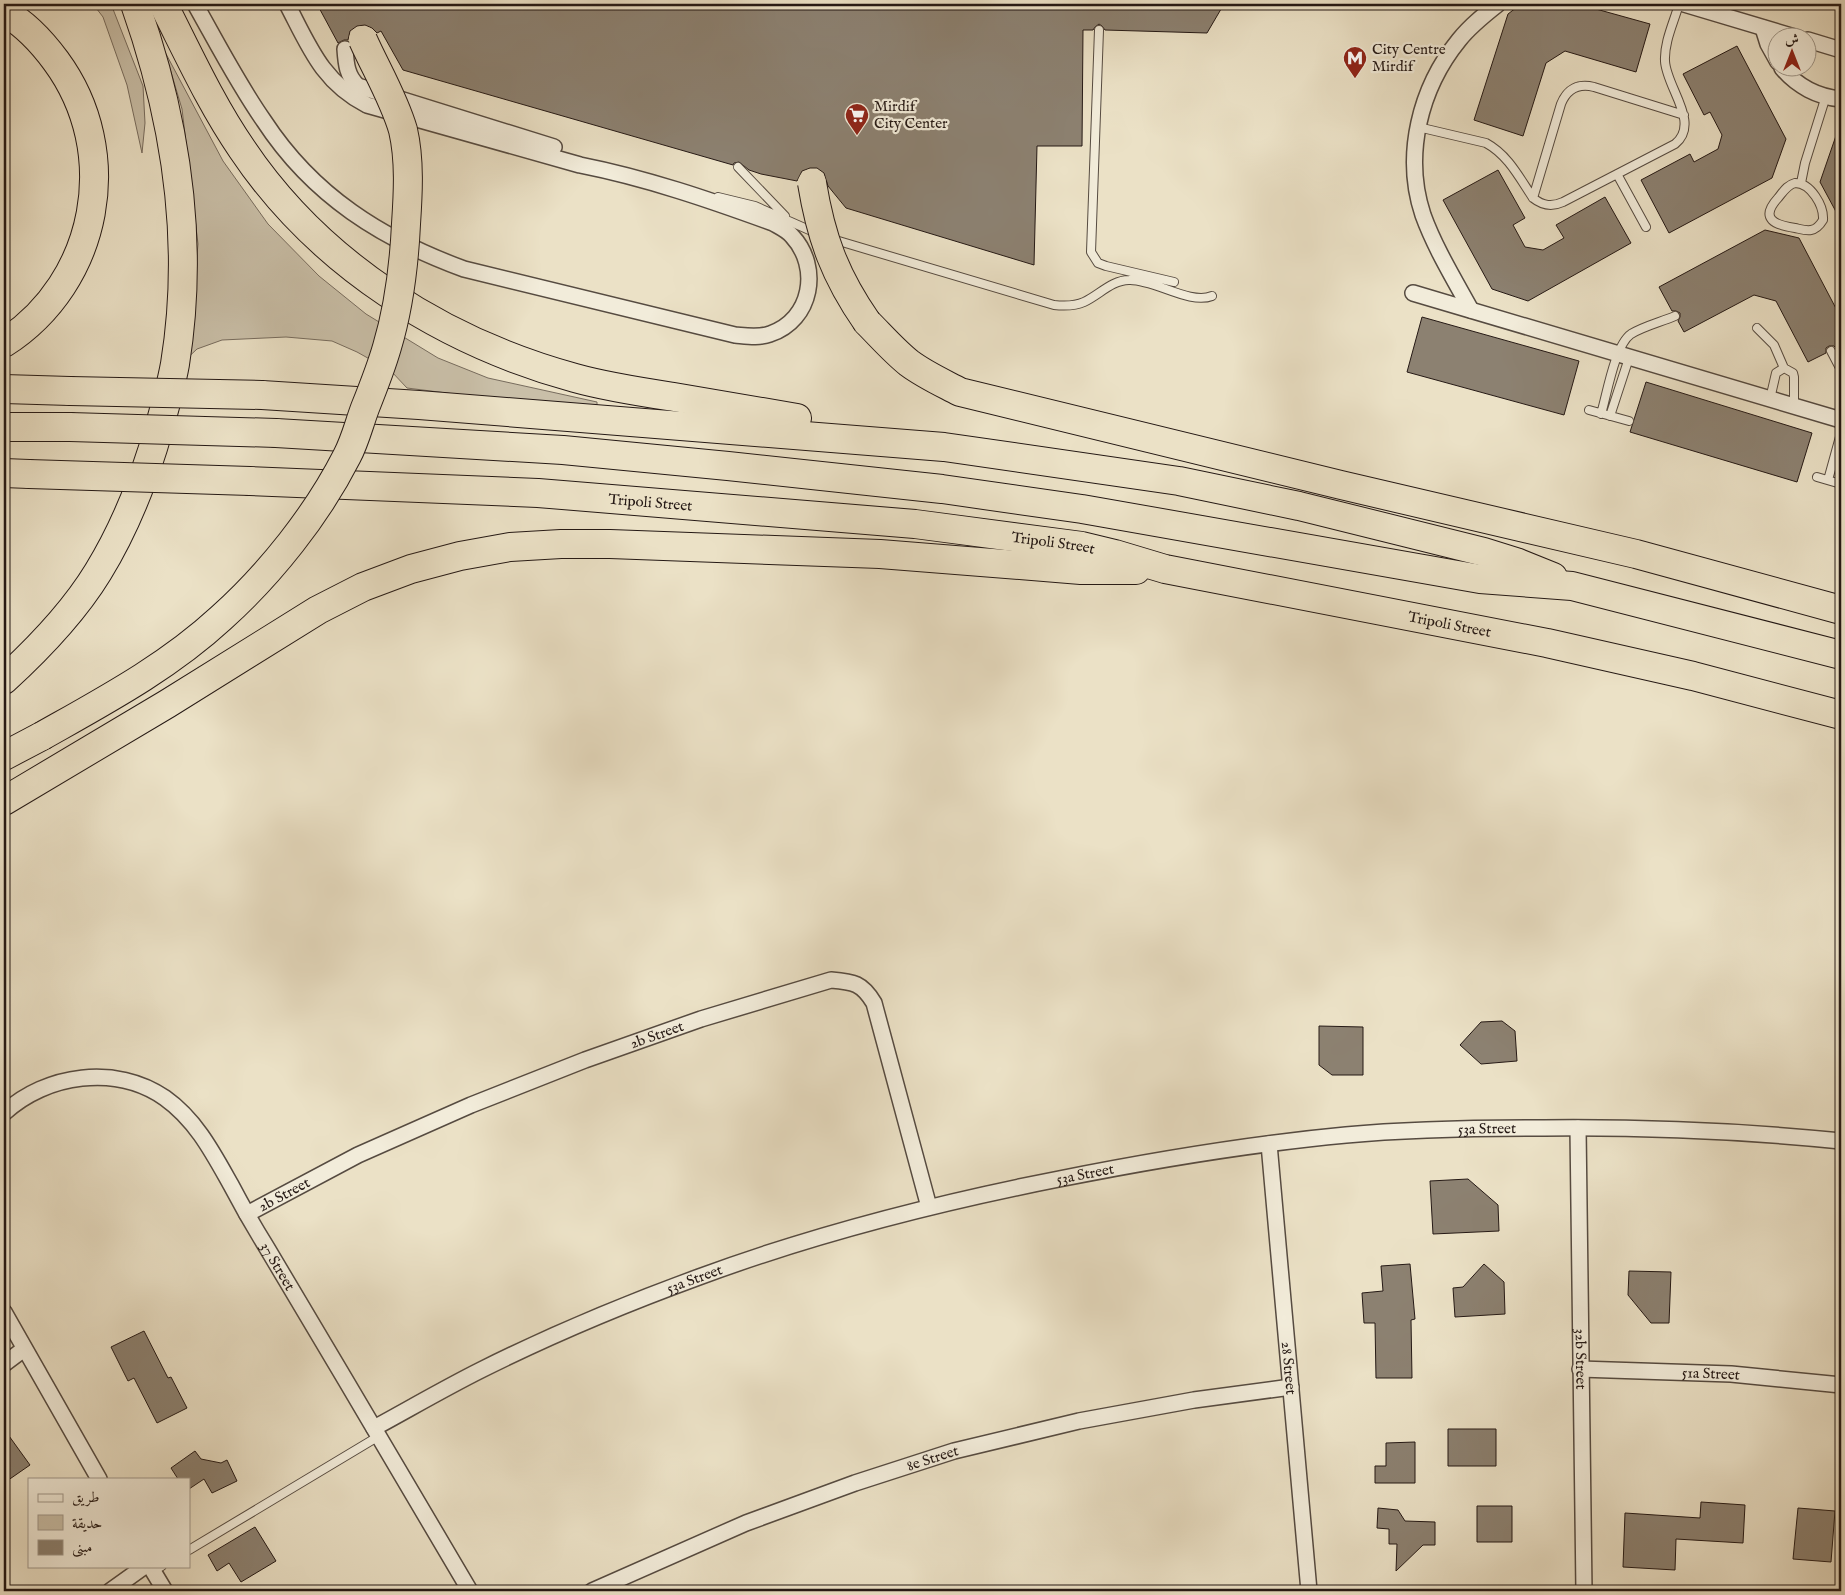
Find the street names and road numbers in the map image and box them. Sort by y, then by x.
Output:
street label: Tripoli Street [608,489,693,515]
street label: Tripoli Street [1010,527,1097,558]
street label: Tripoli Street [1406,607,1493,641]
street label: 2b Street [627,1016,686,1053]
street label: 53a Street [1458,1119,1516,1138]
street label: 53a Street [1055,1159,1115,1189]
street label: 2b Street [255,1173,313,1216]
street label: 37 Street [256,1238,300,1294]
street label: 53a Street [664,1260,725,1298]
street label: 32b Street [1571,1328,1591,1390]
street label: 28 Street [1277,1341,1301,1396]
street label: 51a Street [1682,1363,1741,1384]
street label: 8e Street [904,1441,960,1475]

